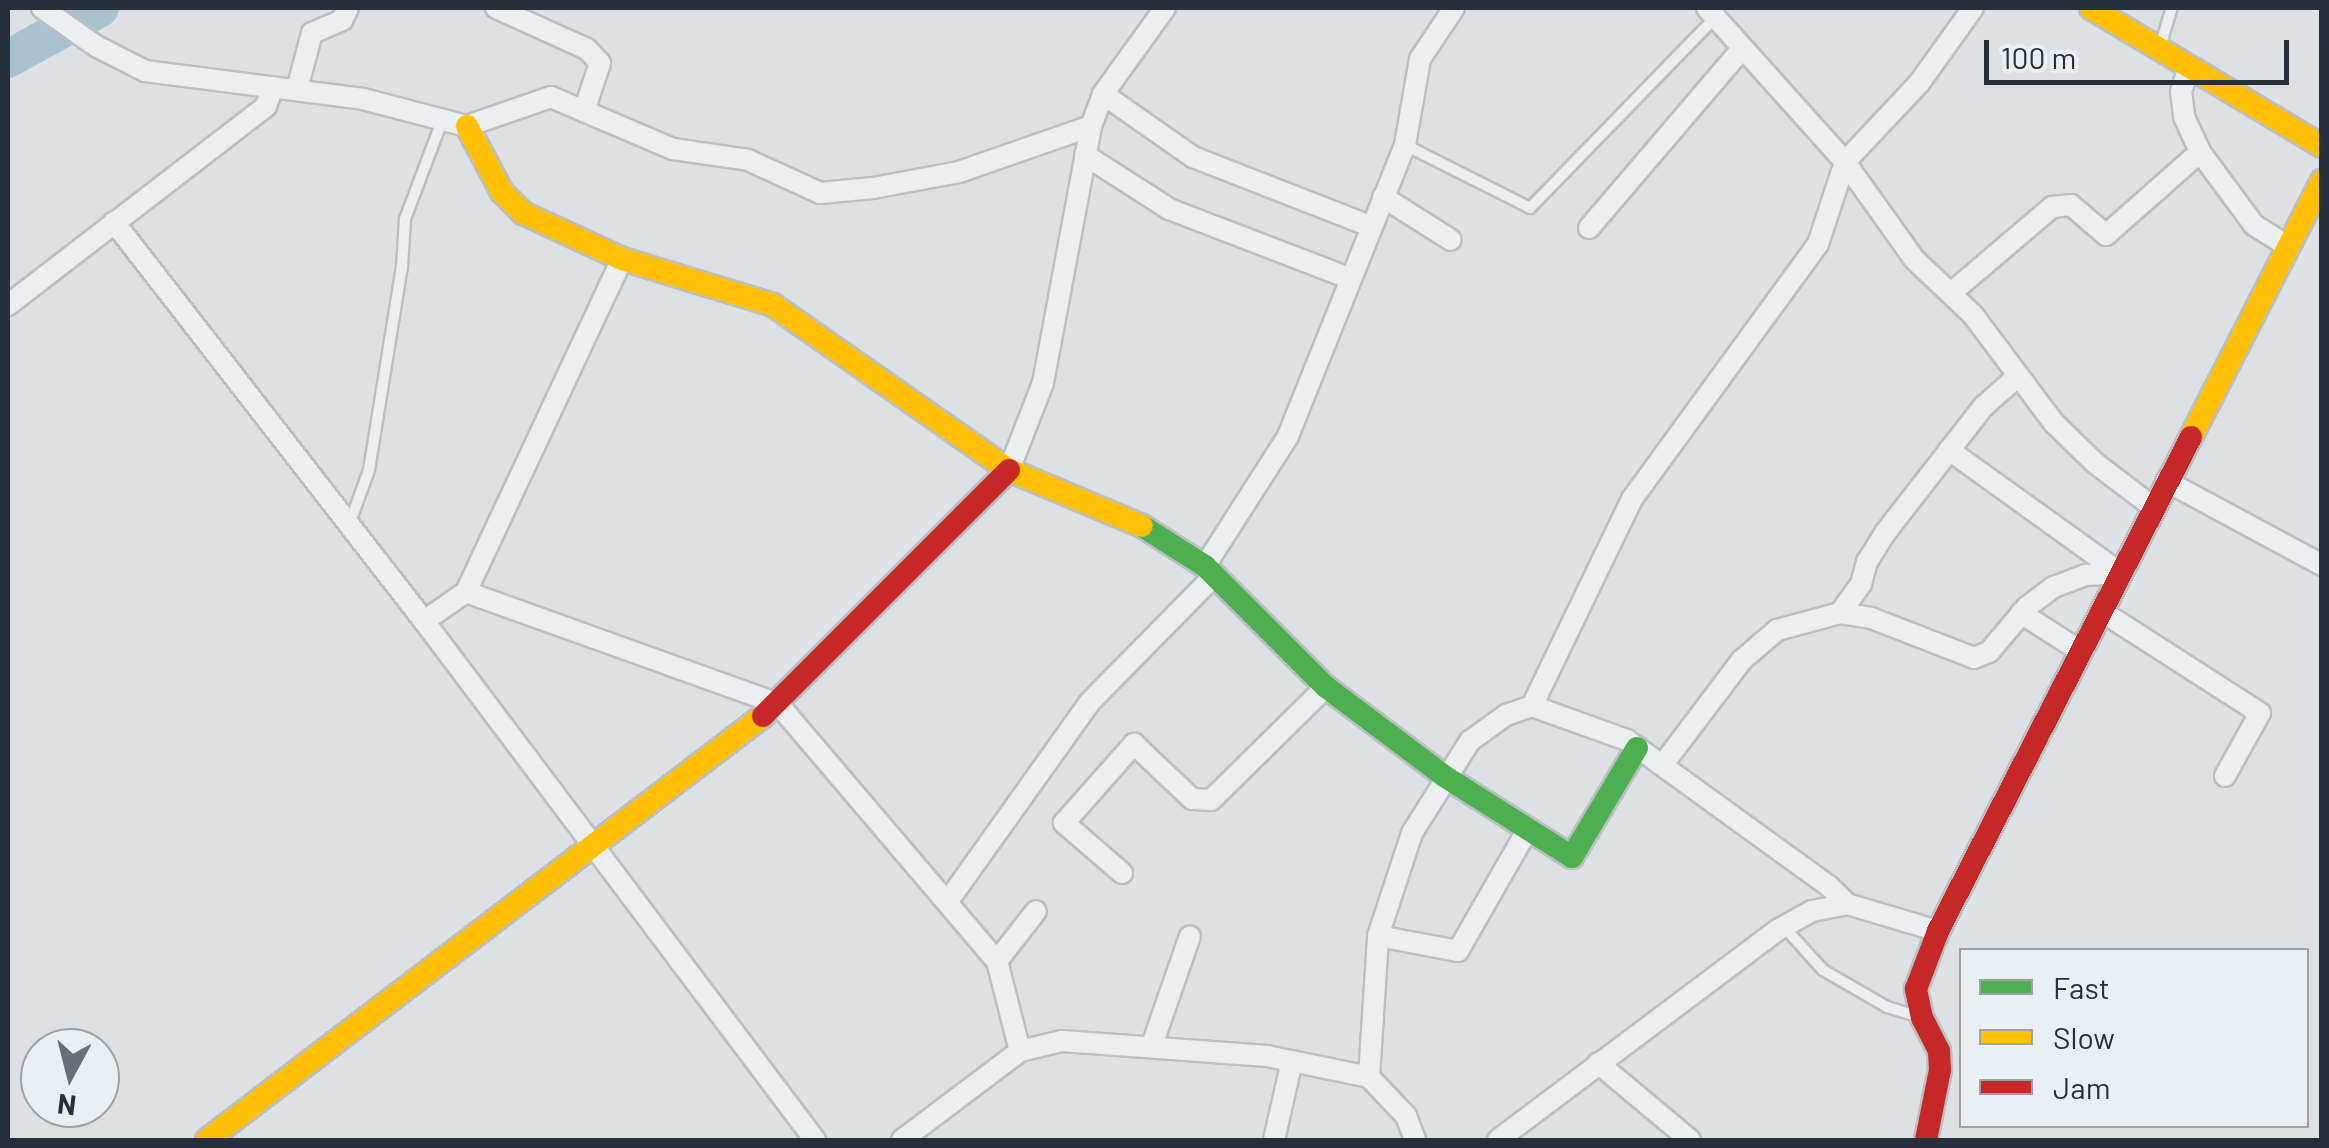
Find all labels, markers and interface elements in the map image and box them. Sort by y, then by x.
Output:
scale bar [1989,20,2294,82]
text: 100 m [2001,39,2076,75]
legend [1959,948,2309,1128]
text: Fast [2053,969,2110,1005]
text: Slow [2053,1019,2115,1055]
north arrow [20,1028,120,1128]
text: Jam [2053,1069,2110,1105]
text: N [55,1088,78,1124]

